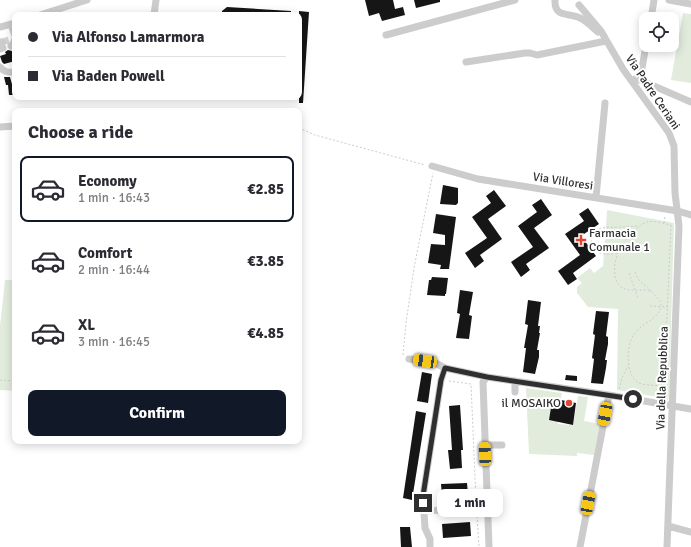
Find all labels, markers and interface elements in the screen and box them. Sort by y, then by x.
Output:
map controls [639,12,679,52]
button: locate [639,12,679,52]
text: Via Alfonso Lamarmora [52,28,204,46]
street label: Via Padre Ceriani [622,52,683,133]
text: Via Baden Powell [52,67,165,85]
text: Choose a ride [28,121,133,143]
street label: Via Villoresi [532,169,594,194]
icon: car [30,171,66,207]
text: Economy [78,172,137,190]
text: €2.85 [247,180,284,198]
text: 1 min · 16:43 [78,190,150,206]
place label: Farmacia Comunale 1 [589,226,650,255]
marker: Farmacia Comunale 1 [576,235,586,245]
icon: car [30,243,66,279]
text: Comfort [78,244,132,262]
text: €3.85 [247,252,284,270]
text: 2 min · 16:44 [78,262,150,278]
icon: car [30,315,66,351]
text: XL [78,316,95,334]
text: €4.85 [247,324,284,342]
street label: Via della Repubblica [653,326,672,430]
text: 3 min · 16:45 [78,334,150,350]
car [412,353,438,369]
button: Confirm [28,390,286,436]
route start [624,390,642,408]
place label: il MOSAIKO [502,396,561,411]
marker: il MOSAIKO [564,398,574,408]
car [597,401,613,427]
car [479,442,491,466]
callout: 1 min [437,489,503,517]
car [580,490,596,516]
route end [414,494,432,512]
text: 1 min [454,495,486,511]

